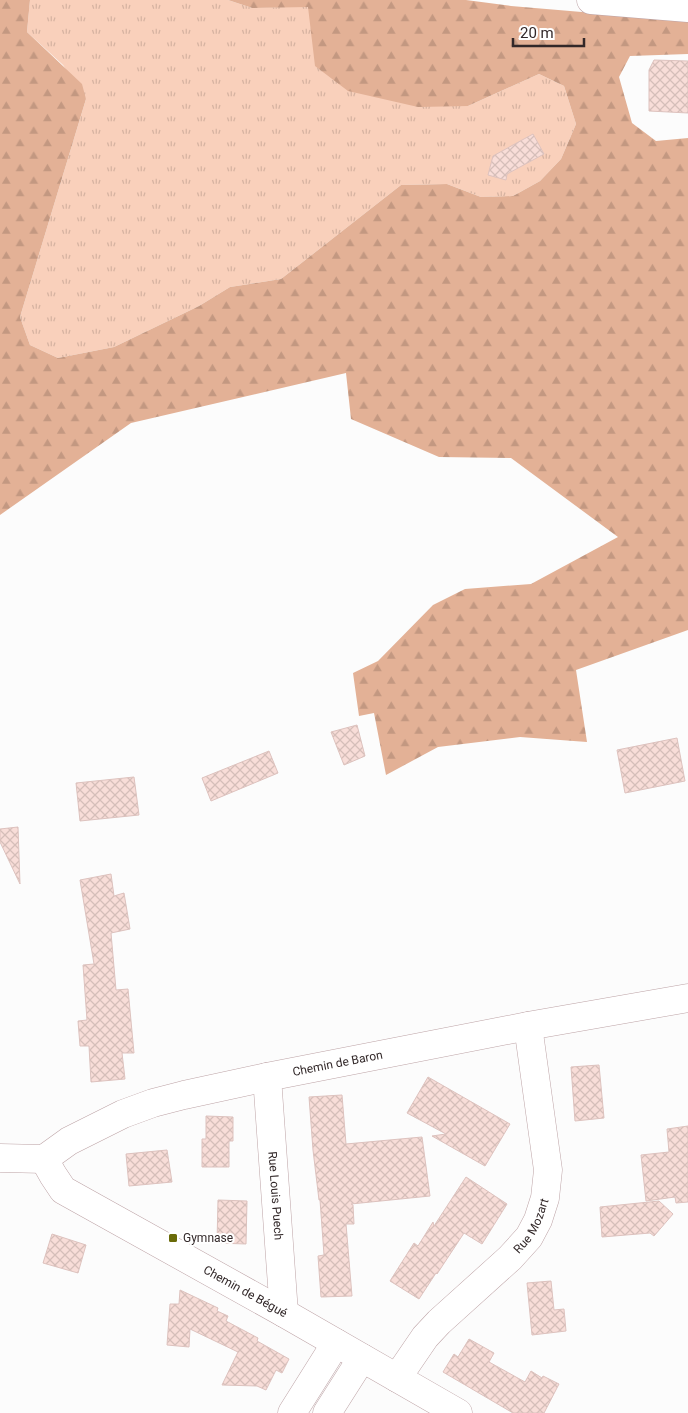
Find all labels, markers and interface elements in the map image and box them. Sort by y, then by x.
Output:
scale bar [513,15,584,47]
text: 20 m [520,24,554,42]
street label: Chemin de Baron [291,1048,384,1079]
street label: Rue Louis Puech [265,1151,286,1241]
street label: Rue Mozart [511,1196,551,1256]
place label: Gymnase [183,1231,233,1245]
marker: Gymnase [167,1232,179,1244]
street label: Chemin de Bégué [201,1263,290,1320]

